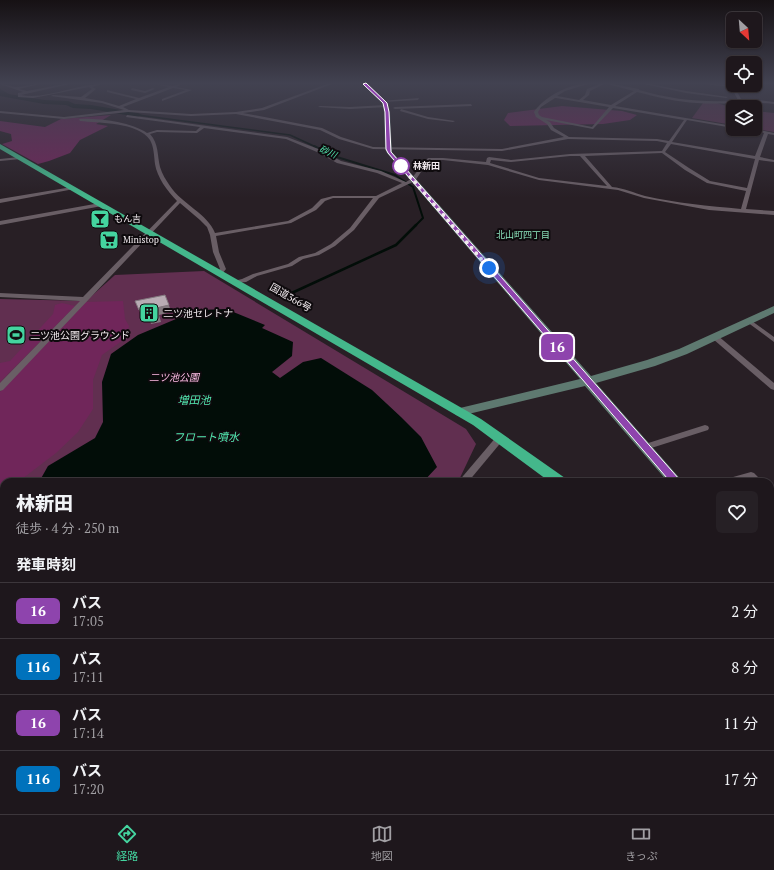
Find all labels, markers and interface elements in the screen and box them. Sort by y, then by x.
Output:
north arrow [726,12,762,48]
map controls [726,12,762,136]
button: locate [726,56,762,92]
button: layers [726,100,762,136]
water label: 砂川 [317,143,340,162]
marker: 林新田 [392,157,410,175]
place label: 林新田 [413,160,440,172]
bar icon: もん吉 [89,208,111,230]
place label: もん吉 [114,213,141,225]
supermarket icon: Ministop [98,229,120,251]
district label: 北山町四丁目 [496,229,550,241]
place label: Ministop [123,234,159,246]
your location [479,258,499,278]
street label: 国道366号 [268,280,314,315]
building icon: 二ツ池セレトナ [138,302,160,324]
place label: 二ツ池セレトナ [163,307,233,320]
sports icon: 二ツ池公園グラウンド [5,324,27,346]
place label: 二ツ池公園グラウンド [30,329,130,342]
line badge: 16 [539,334,575,360]
text: 16 [549,337,565,356]
park label: 二ツ池公園 [149,371,201,384]
water label: 増田池 [178,393,211,407]
water label: フロート噴水 [173,430,240,444]
text: 林新田 [16,490,73,515]
button: heart [716,491,758,533]
text: 徒歩 · 4 分 · 250 m [16,519,119,537]
text: 発車時刻 [16,554,76,574]
text: バス [72,592,102,612]
text: 16 [30,601,46,620]
text: 2 分 [731,601,758,621]
text: 17:05 [72,612,104,630]
text: バス [72,648,102,668]
text: 116 [26,657,50,676]
text: 8 分 [731,657,758,677]
text: 17:11 [72,668,104,686]
text: バス [72,704,102,724]
text: 16 [30,713,46,732]
text: 11 分 [723,713,758,733]
text: 17:14 [72,724,104,742]
text: バス [72,760,102,780]
text: 116 [26,769,50,788]
text: 17 分 [723,769,758,789]
text: 17:20 [72,780,104,798]
tab: 経路 [116,823,138,863]
tab: 地図 [371,823,393,863]
tab: きっぷ [625,823,658,863]

